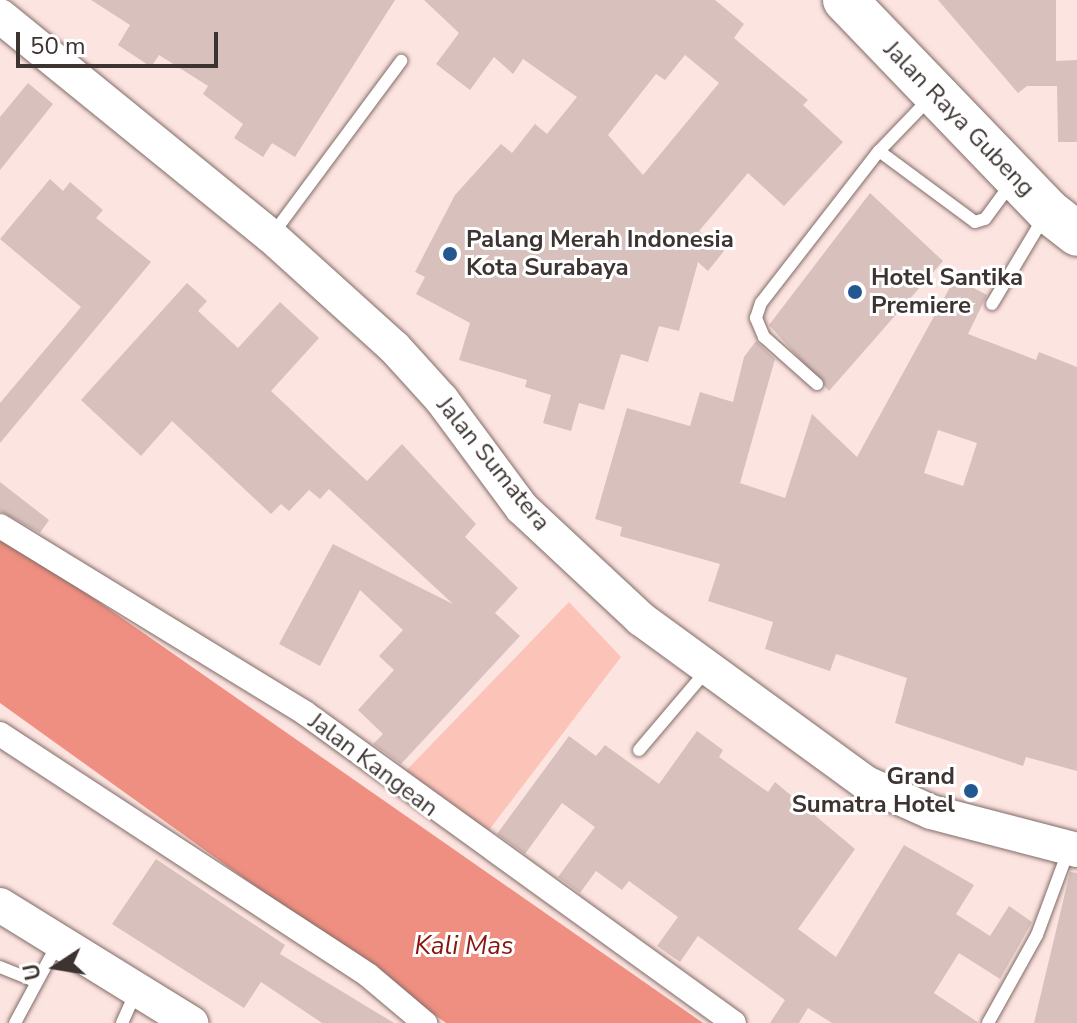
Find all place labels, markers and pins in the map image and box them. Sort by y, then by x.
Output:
place label: Palang Merah Indonesia Kota Surabaya [466,226,734,282]
marker: Palang Merah Indonesia Kota Surabaya [441,245,459,263]
place label: Hotel Santika Premiere [871,264,1023,320]
marker: Hotel Santika Premiere [846,283,864,301]
place label: Grand Sumatra Hotel [792,763,955,819]
marker: Grand Sumatra Hotel [962,782,980,800]

